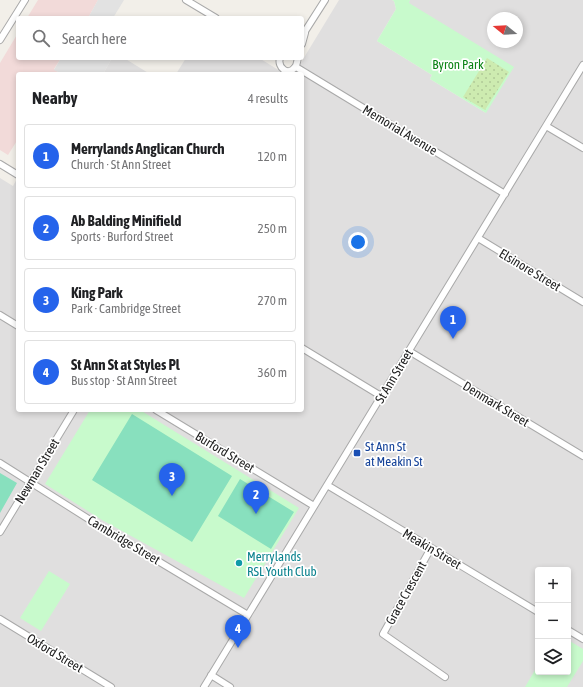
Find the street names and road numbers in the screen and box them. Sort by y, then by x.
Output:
street label: Memorial Avenue [360,102,440,158]
street label: Elsinore Street [497,246,564,294]
street label: St Ann Street [372,346,416,406]
street label: Denmark Street [460,378,532,430]
street label: Burford Street [193,429,257,476]
street label: Newman Street [12,436,62,506]
street label: Cambridge Street [85,512,163,568]
street label: Meakin Street [400,526,464,572]
street label: Grace Crescent [382,559,430,627]
street label: Oxford Street [24,630,86,676]

